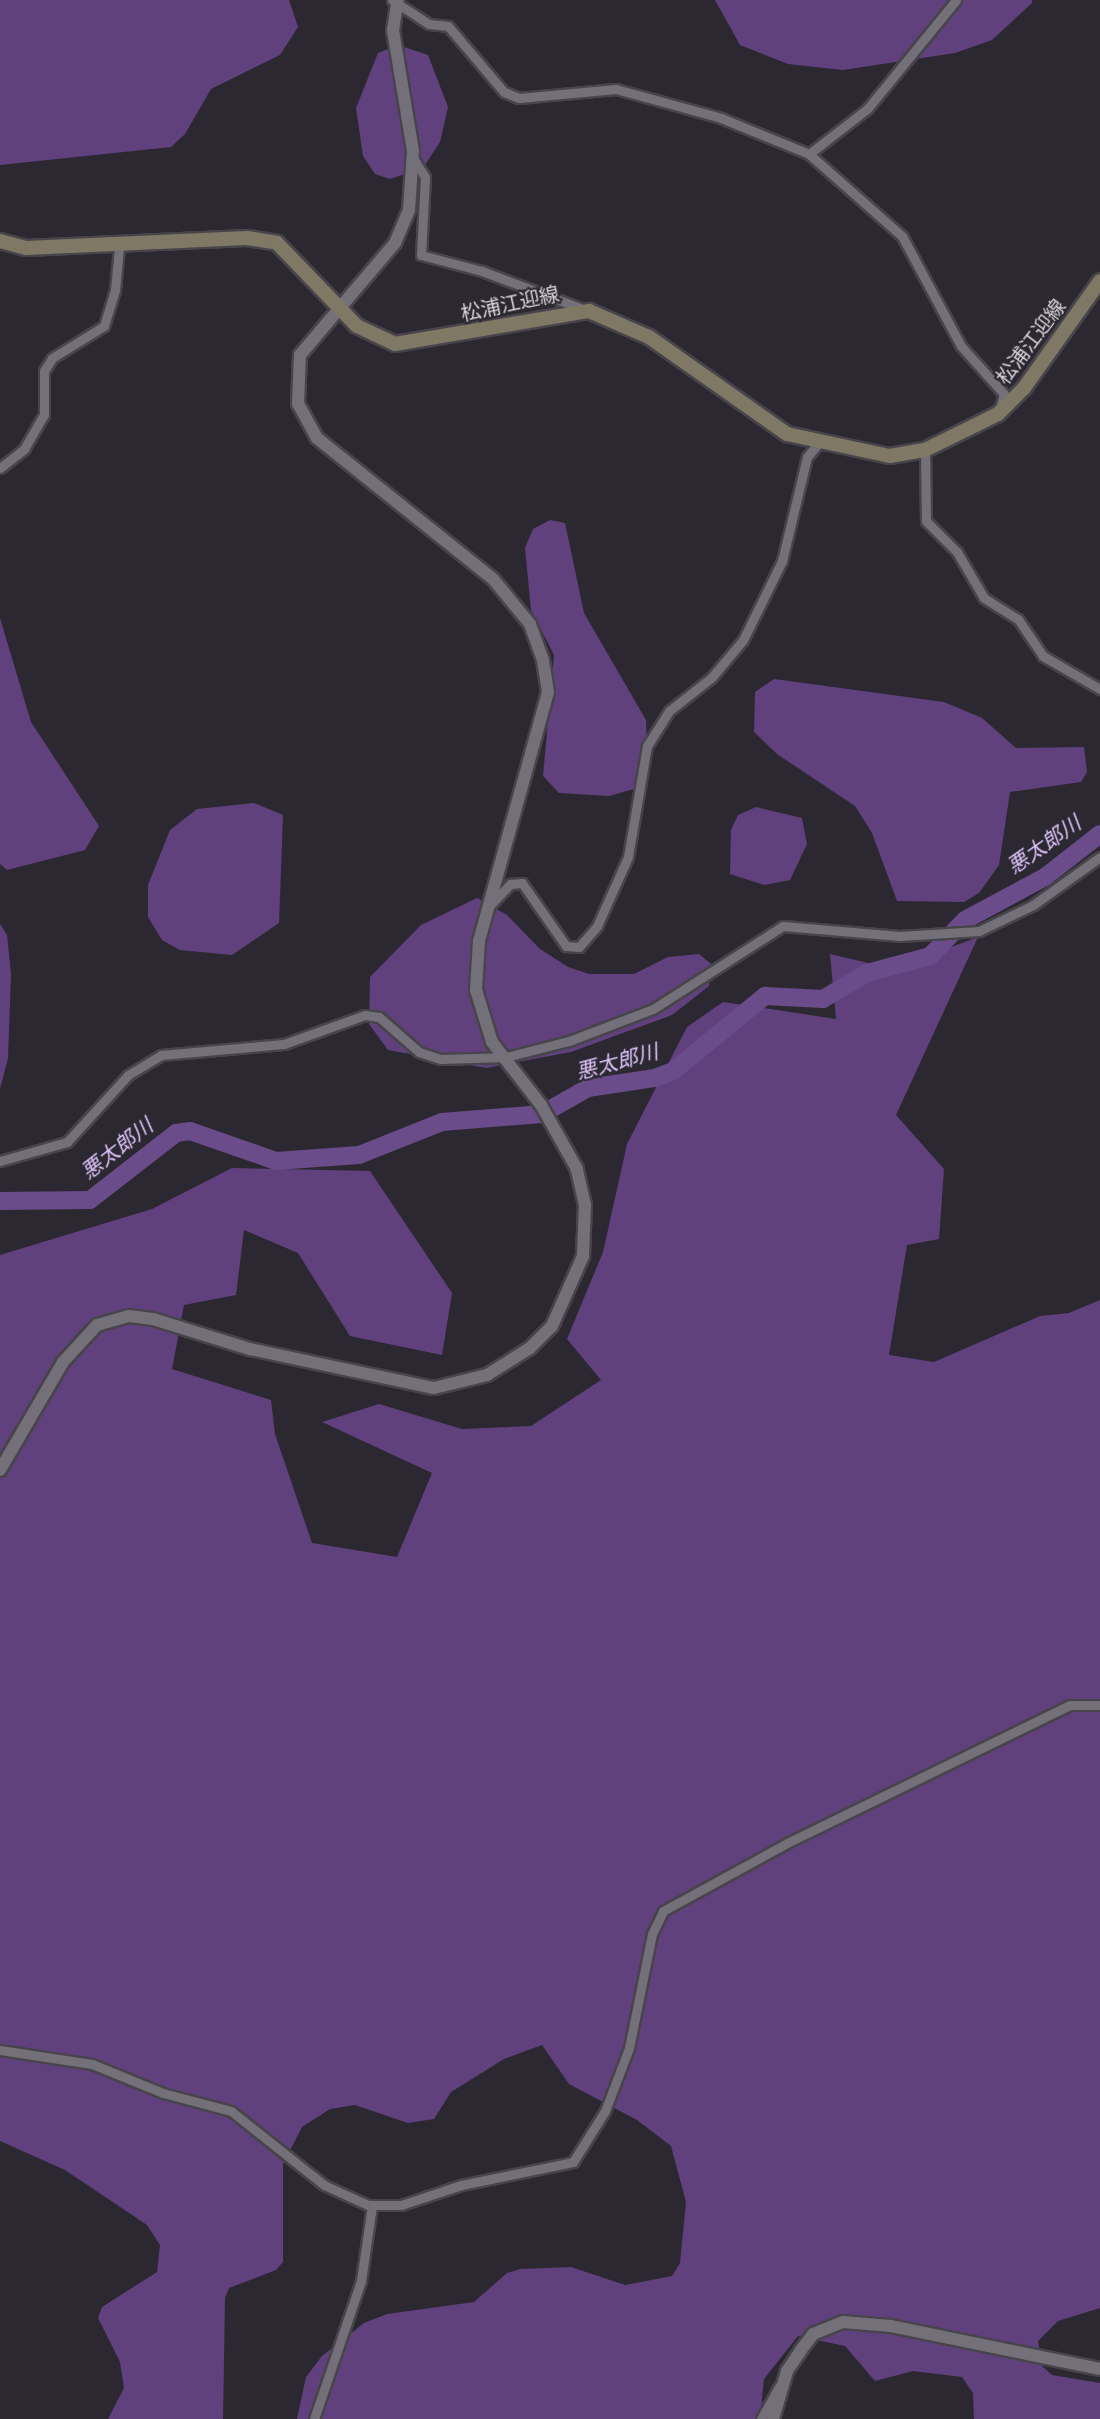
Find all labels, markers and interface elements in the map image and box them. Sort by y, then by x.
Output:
street label: 松浦江迎線 [459,282,561,326]
street label: 松浦江迎線 [991,295,1071,389]
water label: 悪太郎川 [1002,811,1086,879]
water label: 悪太郎川 [573,1039,661,1085]
water label: 悪太郎川 [76,1113,158,1185]

